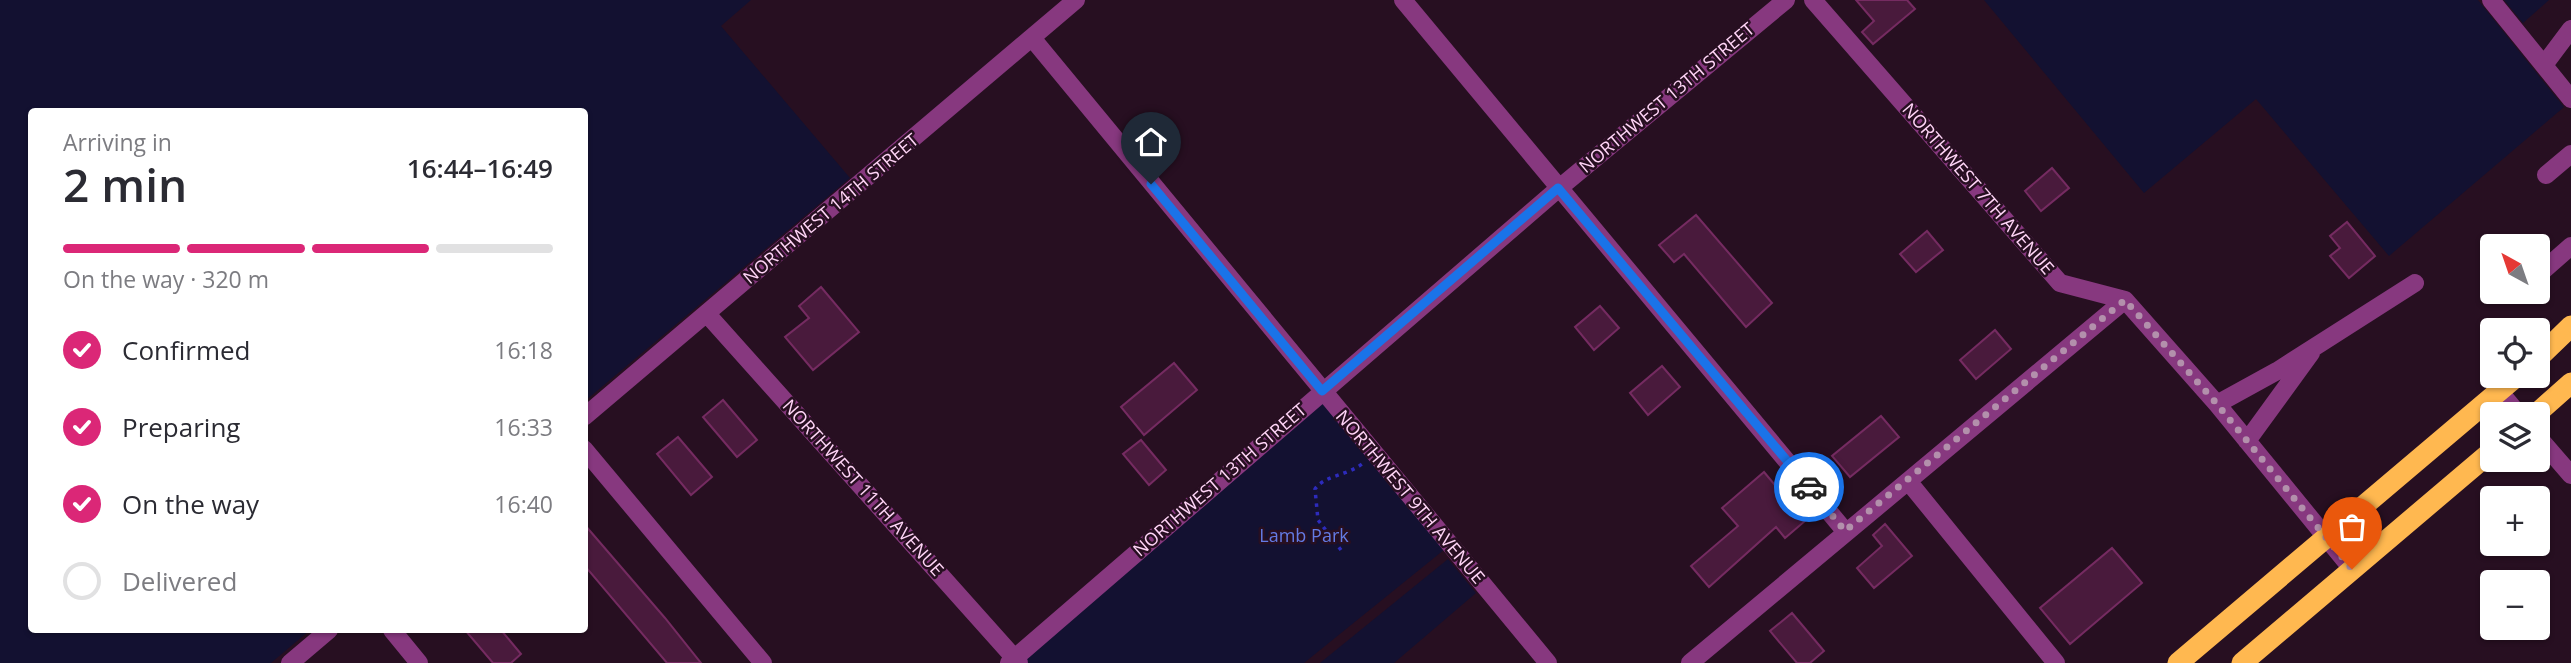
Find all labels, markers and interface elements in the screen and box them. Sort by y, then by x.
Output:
street label: NORTHWEST 13TH STREET [1574,17,1759,178]
street label: NORTHWEST 7TH AVENUE [1898,97,2060,279]
pin [1121,112,1181,184]
icon: home [1132,123,1170,161]
text: Arriving in [63,126,172,158]
street label: NORTHWEST 14TH STREET [738,128,923,289]
text: 16:44–16:49 [407,150,553,186]
text: 2 min [63,153,187,215]
north arrow [2480,234,2550,304]
map controls [2480,234,2550,640]
text: On the way · 320 m [63,263,269,295]
button: locate [2480,318,2550,388]
icon: check [63,331,101,369]
text: Confirmed [122,332,250,368]
text: 16:18 [494,334,553,366]
street label: NORTHWEST 11TH AVENUE [778,394,950,581]
street label: NORTHWEST 13TH STREET [1128,397,1311,561]
button: layers [2480,402,2550,472]
street label: NORTHWEST 9TH AVENUE [1331,404,1491,588]
icon: check [63,408,101,446]
text: Preparing [122,409,240,445]
text: 16:33 [494,411,553,443]
courier [1774,452,1844,522]
icon: car [1790,468,1828,506]
icon: check [63,485,101,523]
text: On the way [122,486,259,522]
button: + [2480,486,2550,556]
text: 16:40 [494,488,553,520]
pin [2322,497,2382,569]
icon: bag [2333,508,2371,546]
park label: Lamb Park [1259,523,1349,547]
text: Delivered [122,563,237,599]
button: − [2480,570,2550,640]

